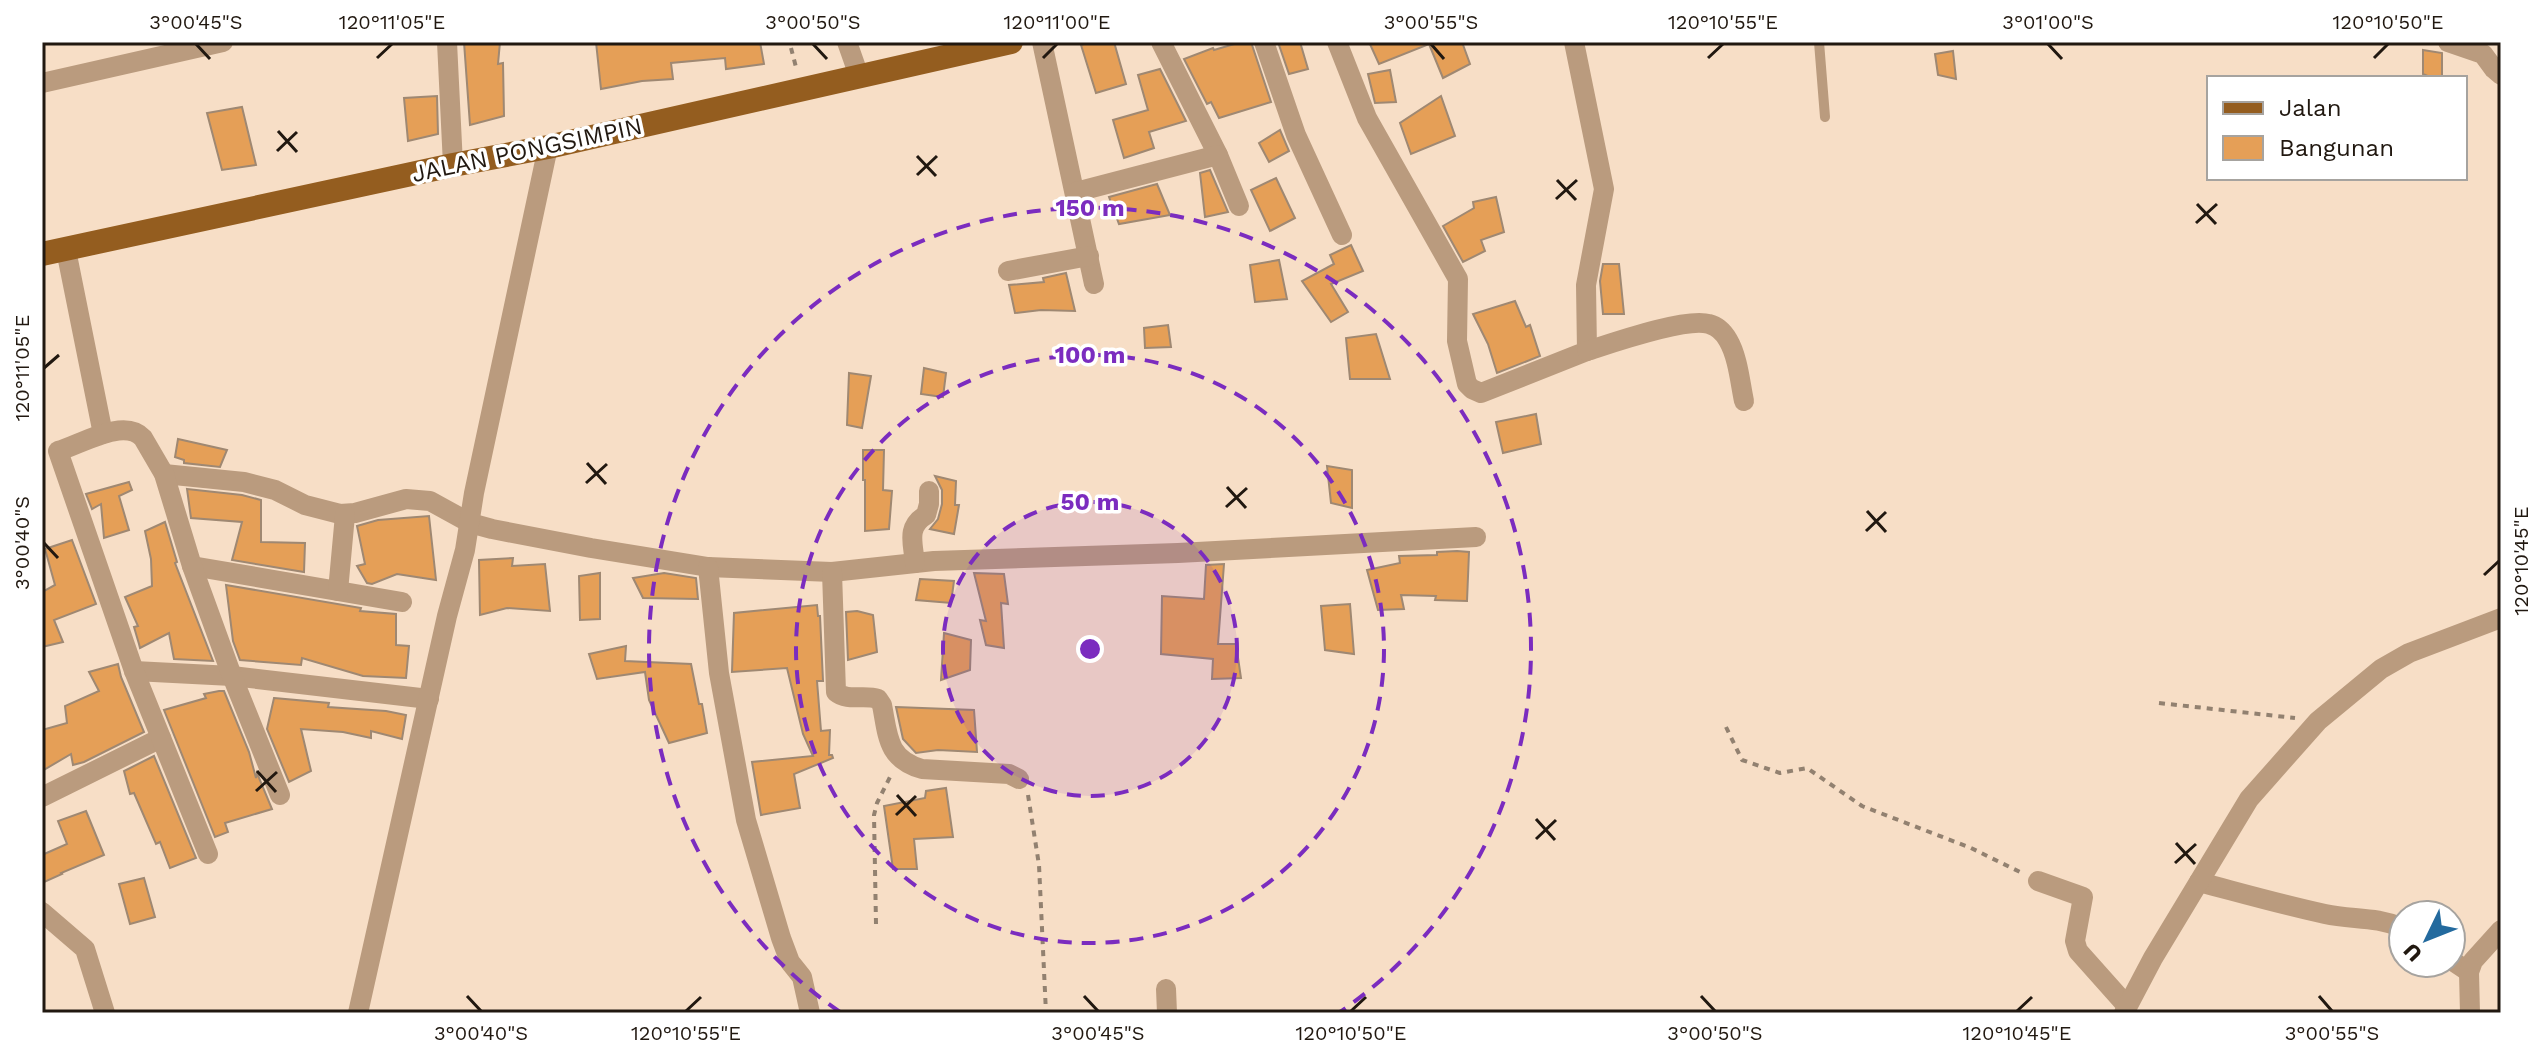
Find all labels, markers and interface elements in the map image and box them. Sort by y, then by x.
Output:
text: 3°00'45"S [149,10,243,34]
text: 120°11'05"E [339,10,445,34]
text: 3°00'50"S [765,10,861,34]
text: 120°11'00"E [1003,10,1111,34]
text: 3°00'55"S [1384,10,1478,34]
text: 120°10'55"E [1668,10,1778,34]
text: 3°01'00"S [2002,10,2094,34]
text: 120°10'50"E [2333,10,2443,34]
legend [2207,76,2467,180]
text: Jalan [2279,94,2342,122]
street label: JALAN PONGSIMPIN [409,112,645,188]
text: Bangunan [2279,134,2394,162]
text: 150 m [1055,194,1125,222]
text: 120°11'05"E [10,315,34,421]
text: 100 m [1055,341,1125,369]
text: 50 m [1061,488,1119,516]
text: 3°00'40"S [10,496,34,590]
text: 120°10'45"E [2509,507,2533,615]
centre of rings [1076,635,1104,663]
north arrow [2387,899,2467,979]
text: U [2398,938,2427,967]
text: 3°00'40"S [434,1021,528,1045]
text: 120°10'55"E [631,1021,741,1045]
text: 3°00'45"S [1051,1021,1145,1045]
text: 120°10'50"E [1296,1021,1406,1045]
text: 3°00'50"S [1667,1021,1763,1045]
text: 120°10'45"E [1963,1021,2071,1045]
text: 3°00'55"S [2285,1021,2379,1045]

